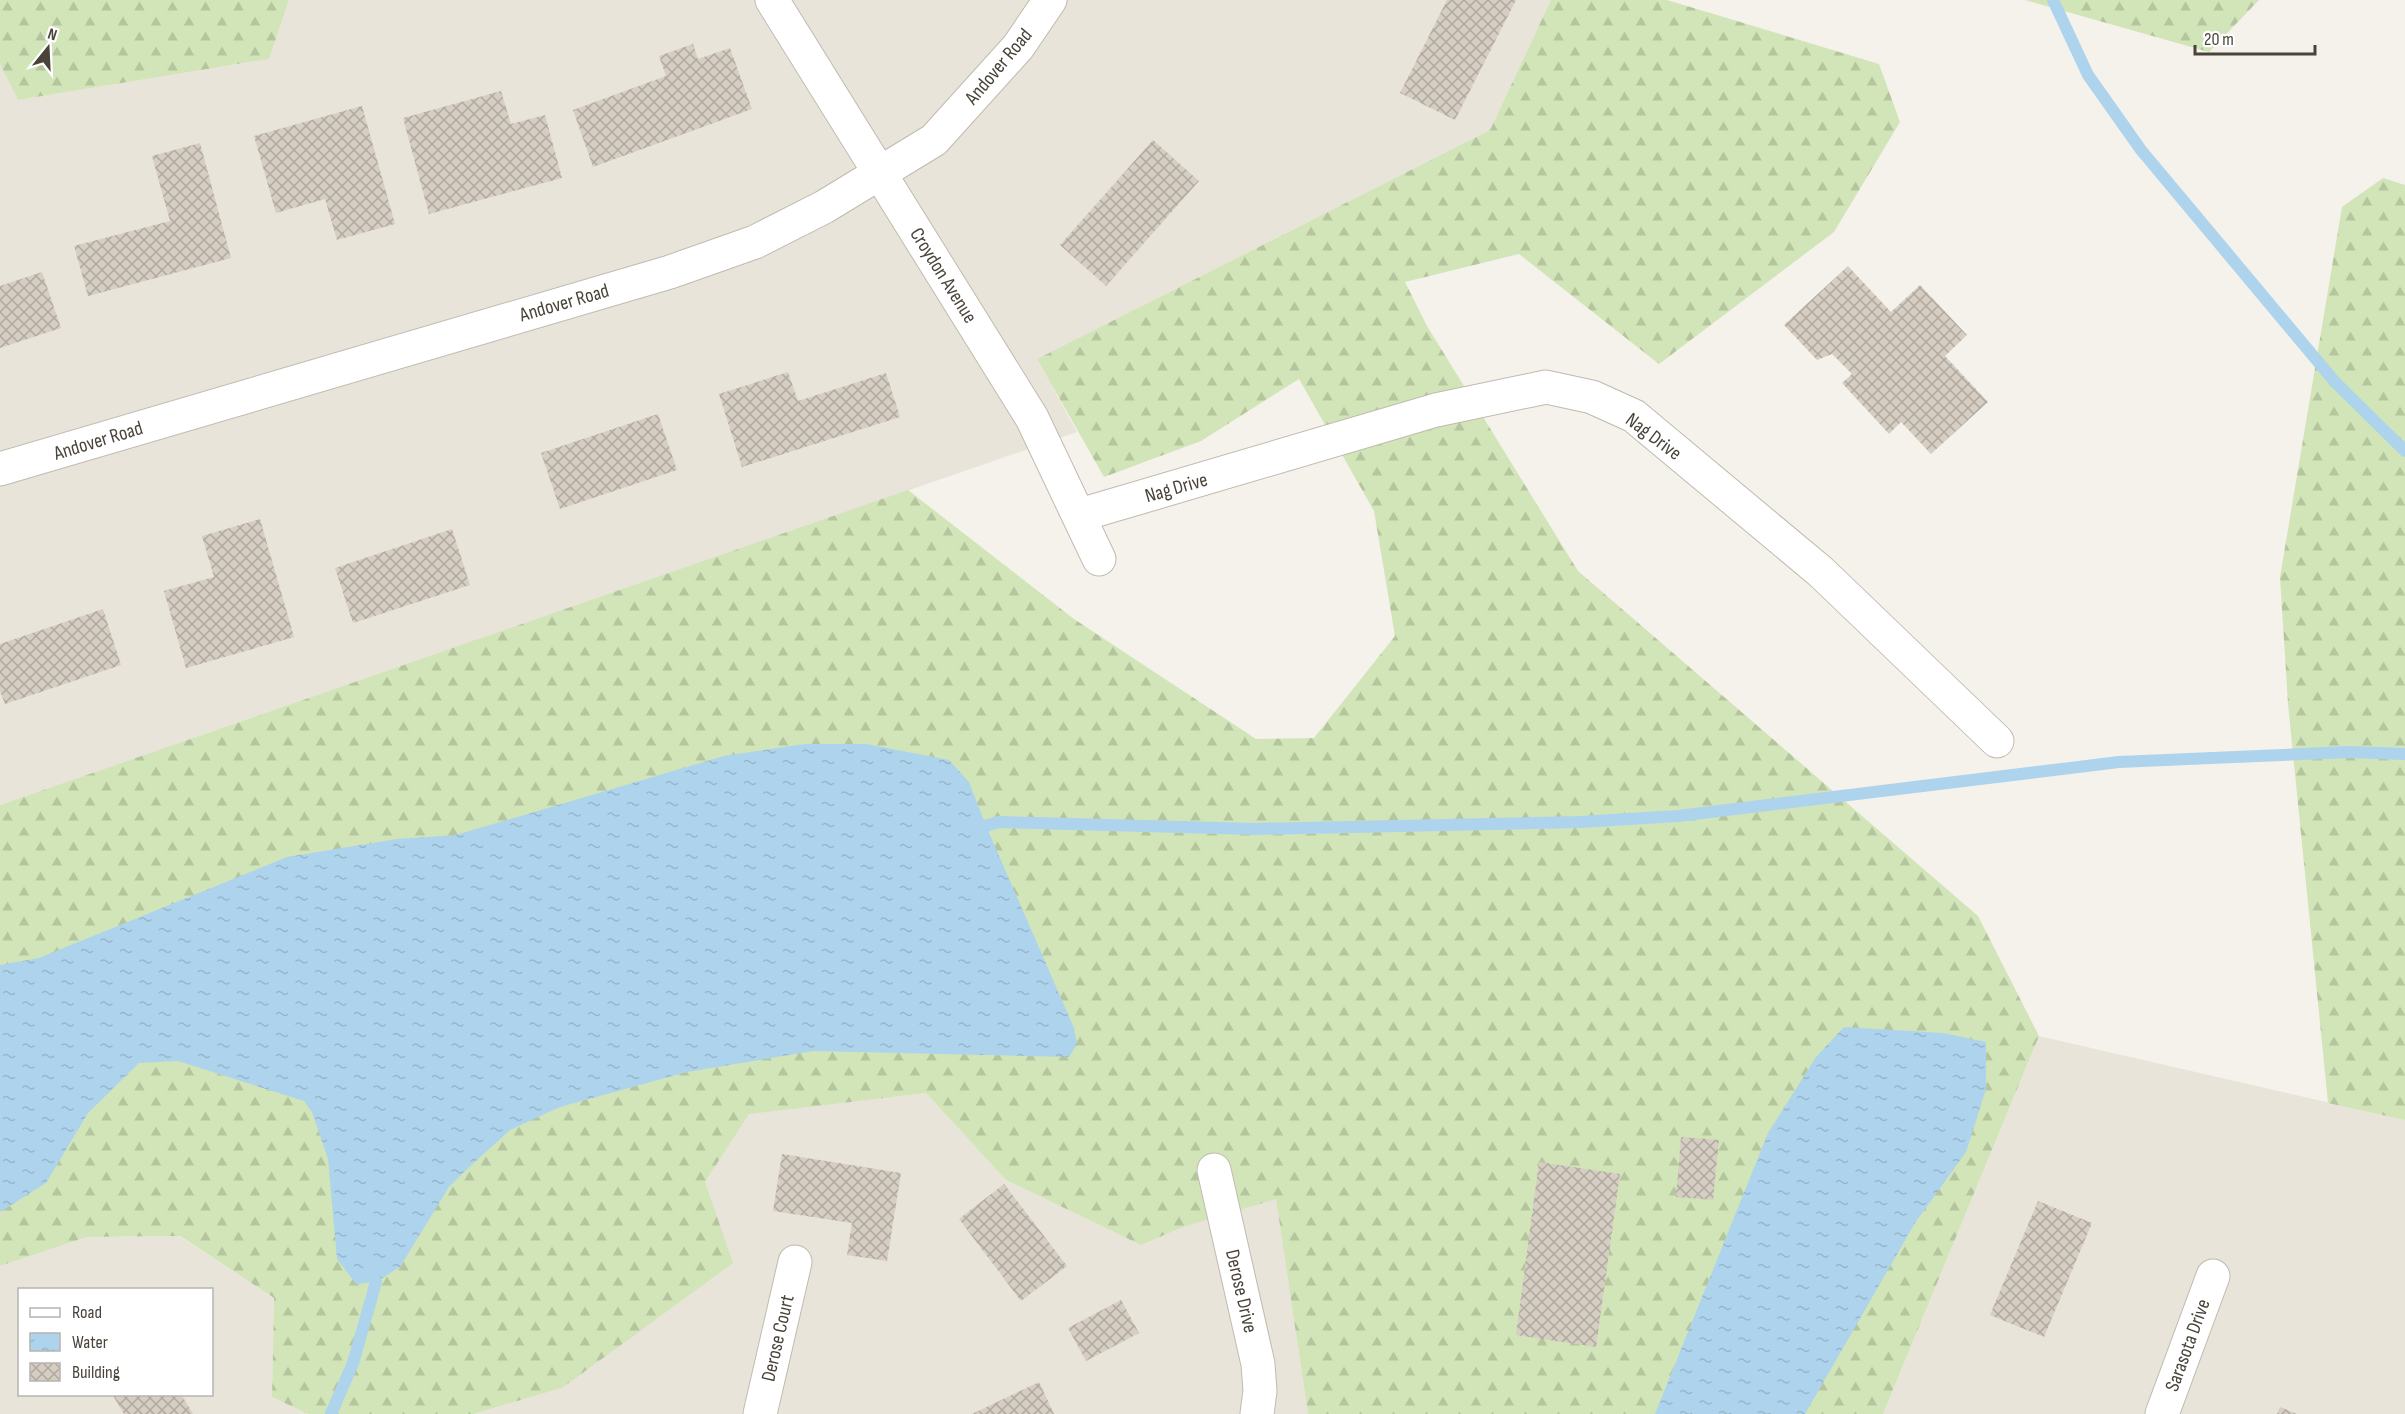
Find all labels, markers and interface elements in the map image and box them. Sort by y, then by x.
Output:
north arrow [18,18,78,78]
scale bar [2195,18,2315,56]
street label: Andover Road [959,24,1037,110]
text: N [45,25,59,46]
text: 20 m [2204,29,2234,50]
street label: Croydon Avenue [904,223,982,328]
street label: Andover Road [516,279,612,327]
street label: Nag Drive [1621,408,1686,466]
street label: Andover Road [50,416,146,466]
street label: Nag Drive [1142,468,1210,508]
street label: Derose Drive [1220,1247,1262,1335]
legend [18,1288,213,1396]
street label: Derose Court [756,1293,800,1384]
street label: Sarasota Drive [2160,1296,2216,1395]
text: Road [72,1302,102,1323]
text: Water [72,1332,108,1353]
text: Building [72,1362,120,1383]

